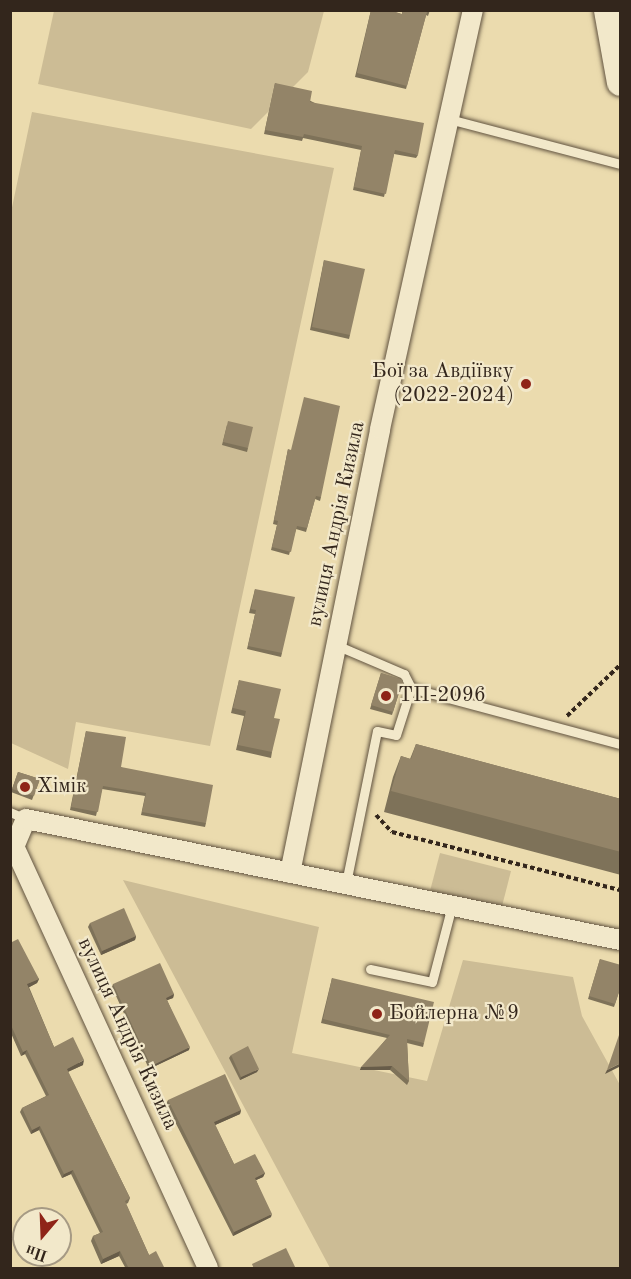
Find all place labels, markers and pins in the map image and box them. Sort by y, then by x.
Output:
place label: Бої за Авдіївку (2022-2024) [372,359,514,409]
marker: Бої за Авдіївку (2022-2024) [519,377,533,391]
place label: ТП-2096 [398,683,486,709]
marker: ТП-2096 [379,689,393,703]
place label: Хімік [37,774,87,800]
marker: Хімік [18,780,32,794]
place label: Бойлерна №9 [389,1001,519,1027]
marker: Бойлерна №9 [370,1007,384,1021]

